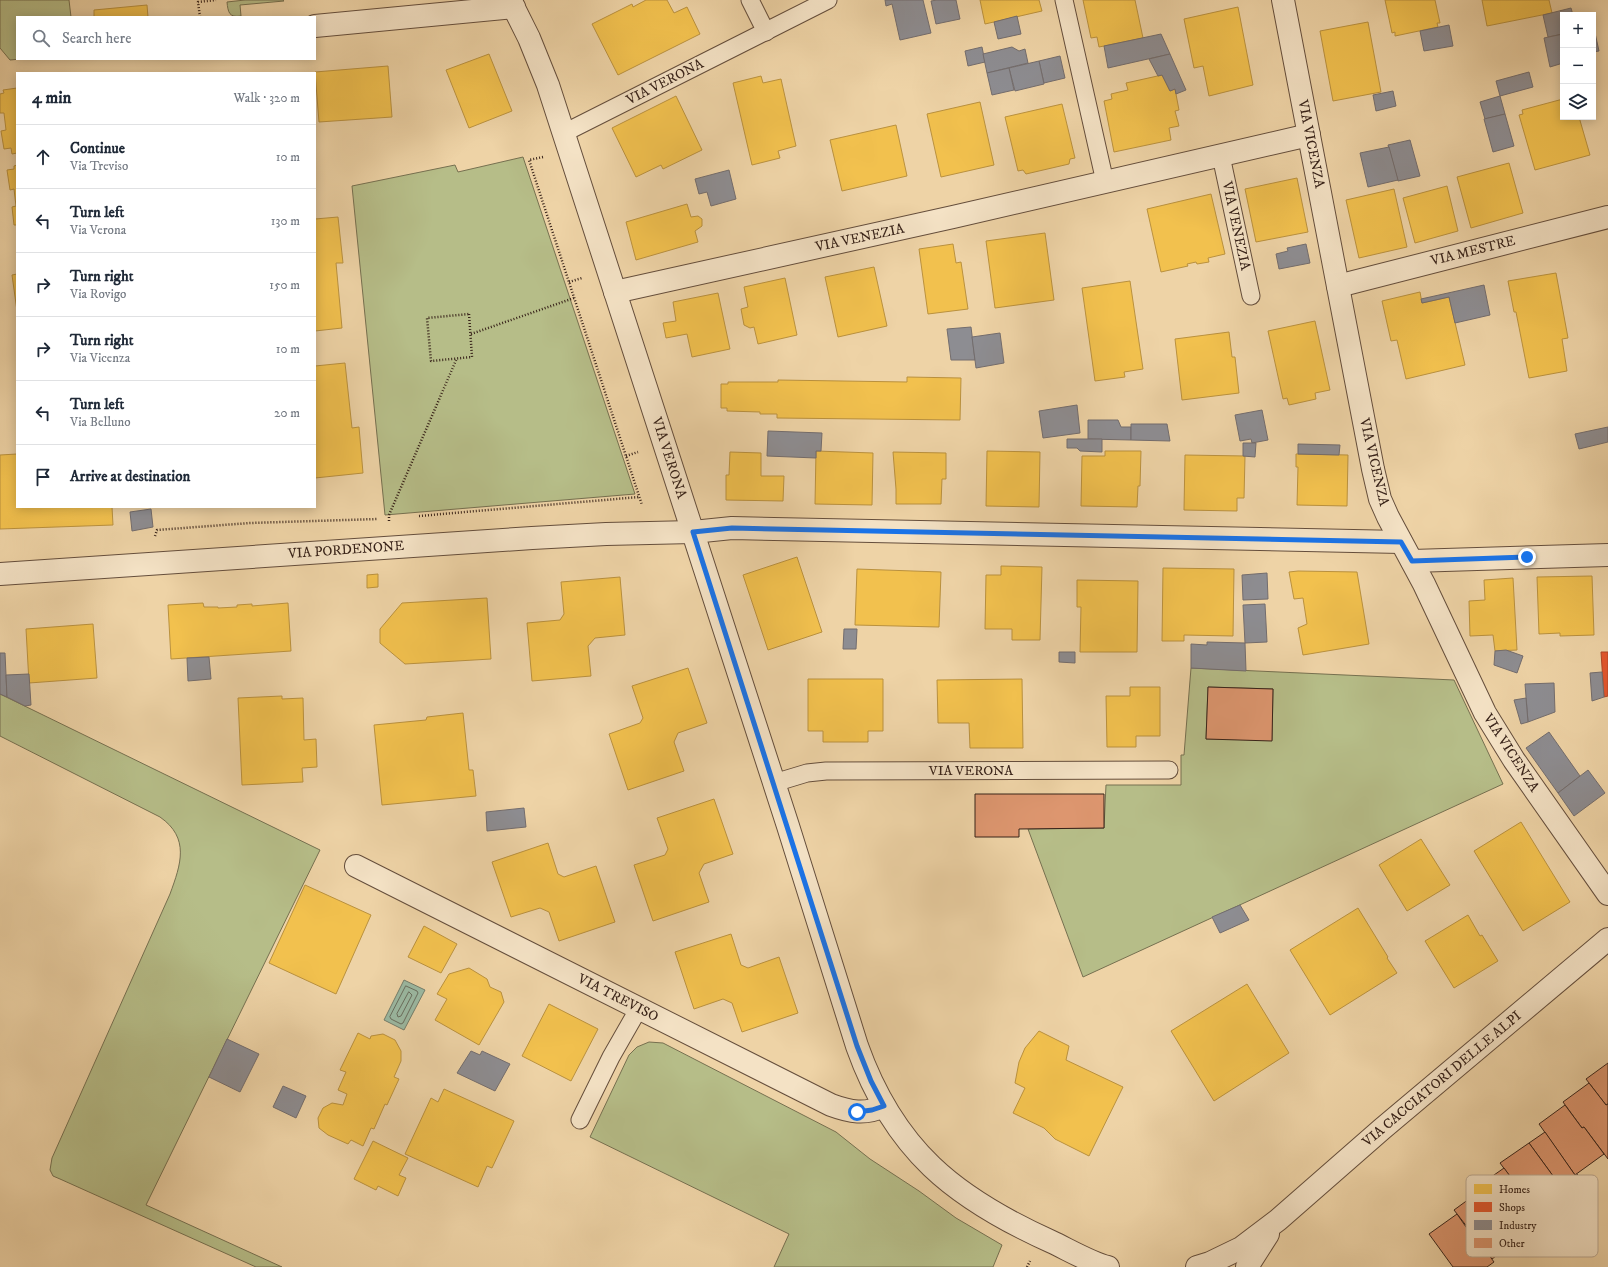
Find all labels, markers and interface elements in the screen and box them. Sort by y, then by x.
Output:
map controls [1560,12,1596,120]
button: + [1560,12,1596,48]
search box [16,16,316,60]
icon: search [30,27,52,49]
text: Search here [62,29,131,48]
button: − [1560,48,1596,84]
street label: VIA VERONA [622,54,708,110]
button: layers [1560,84,1596,120]
text: 4 min [32,87,71,109]
text: Walk · 320 m [234,90,300,106]
street label: VIA VICENZA [1293,97,1329,191]
text: Continue [70,139,125,158]
icon: ahead [32,146,54,168]
text: 10 m [276,149,300,165]
text: Via Treviso [70,158,128,174]
street label: VIA VENEZIA [1218,179,1254,273]
text: Turn left [70,203,124,222]
icon: left [32,210,54,232]
text: 130 m [271,213,300,229]
street label: VIA VENEZIA [813,220,907,256]
text: Via Verona [70,222,126,238]
street label: VIA MESTRE [1428,232,1517,270]
text: Turn right [70,267,133,286]
icon: right [32,274,54,296]
text: 150 m [269,277,300,293]
text: Via Rovigo [70,286,126,302]
text: Turn right [70,331,133,350]
icon: right [32,338,54,360]
text: 10 m [276,341,300,357]
text: Via Vicenza [70,350,130,366]
text: Turn left [70,395,124,414]
icon: left [32,402,54,424]
text: 20 m [274,405,300,421]
text: Via Belluno [70,414,131,430]
street label: VIA VERONA [647,414,691,502]
street label: VIA VICENZA [1355,415,1393,509]
icon: arrive [32,466,54,488]
text: Arrive at destination [70,467,190,486]
street label: VIA PORDENONE [286,537,405,563]
route end [1518,548,1536,566]
street label: VIA VICENZA [1478,710,1544,796]
street label: VIA VERONA [928,762,1014,780]
street label: VIA TREVISO [574,969,661,1026]
street label: VIA CACCIATORI DELLE ALPI [1358,1007,1525,1152]
route start [848,1103,866,1121]
legend [1466,1175,1598,1257]
text: Homes [1499,1183,1530,1197]
text: Shops [1499,1201,1525,1215]
text: Industry [1499,1219,1537,1233]
text: Other [1499,1237,1526,1251]

